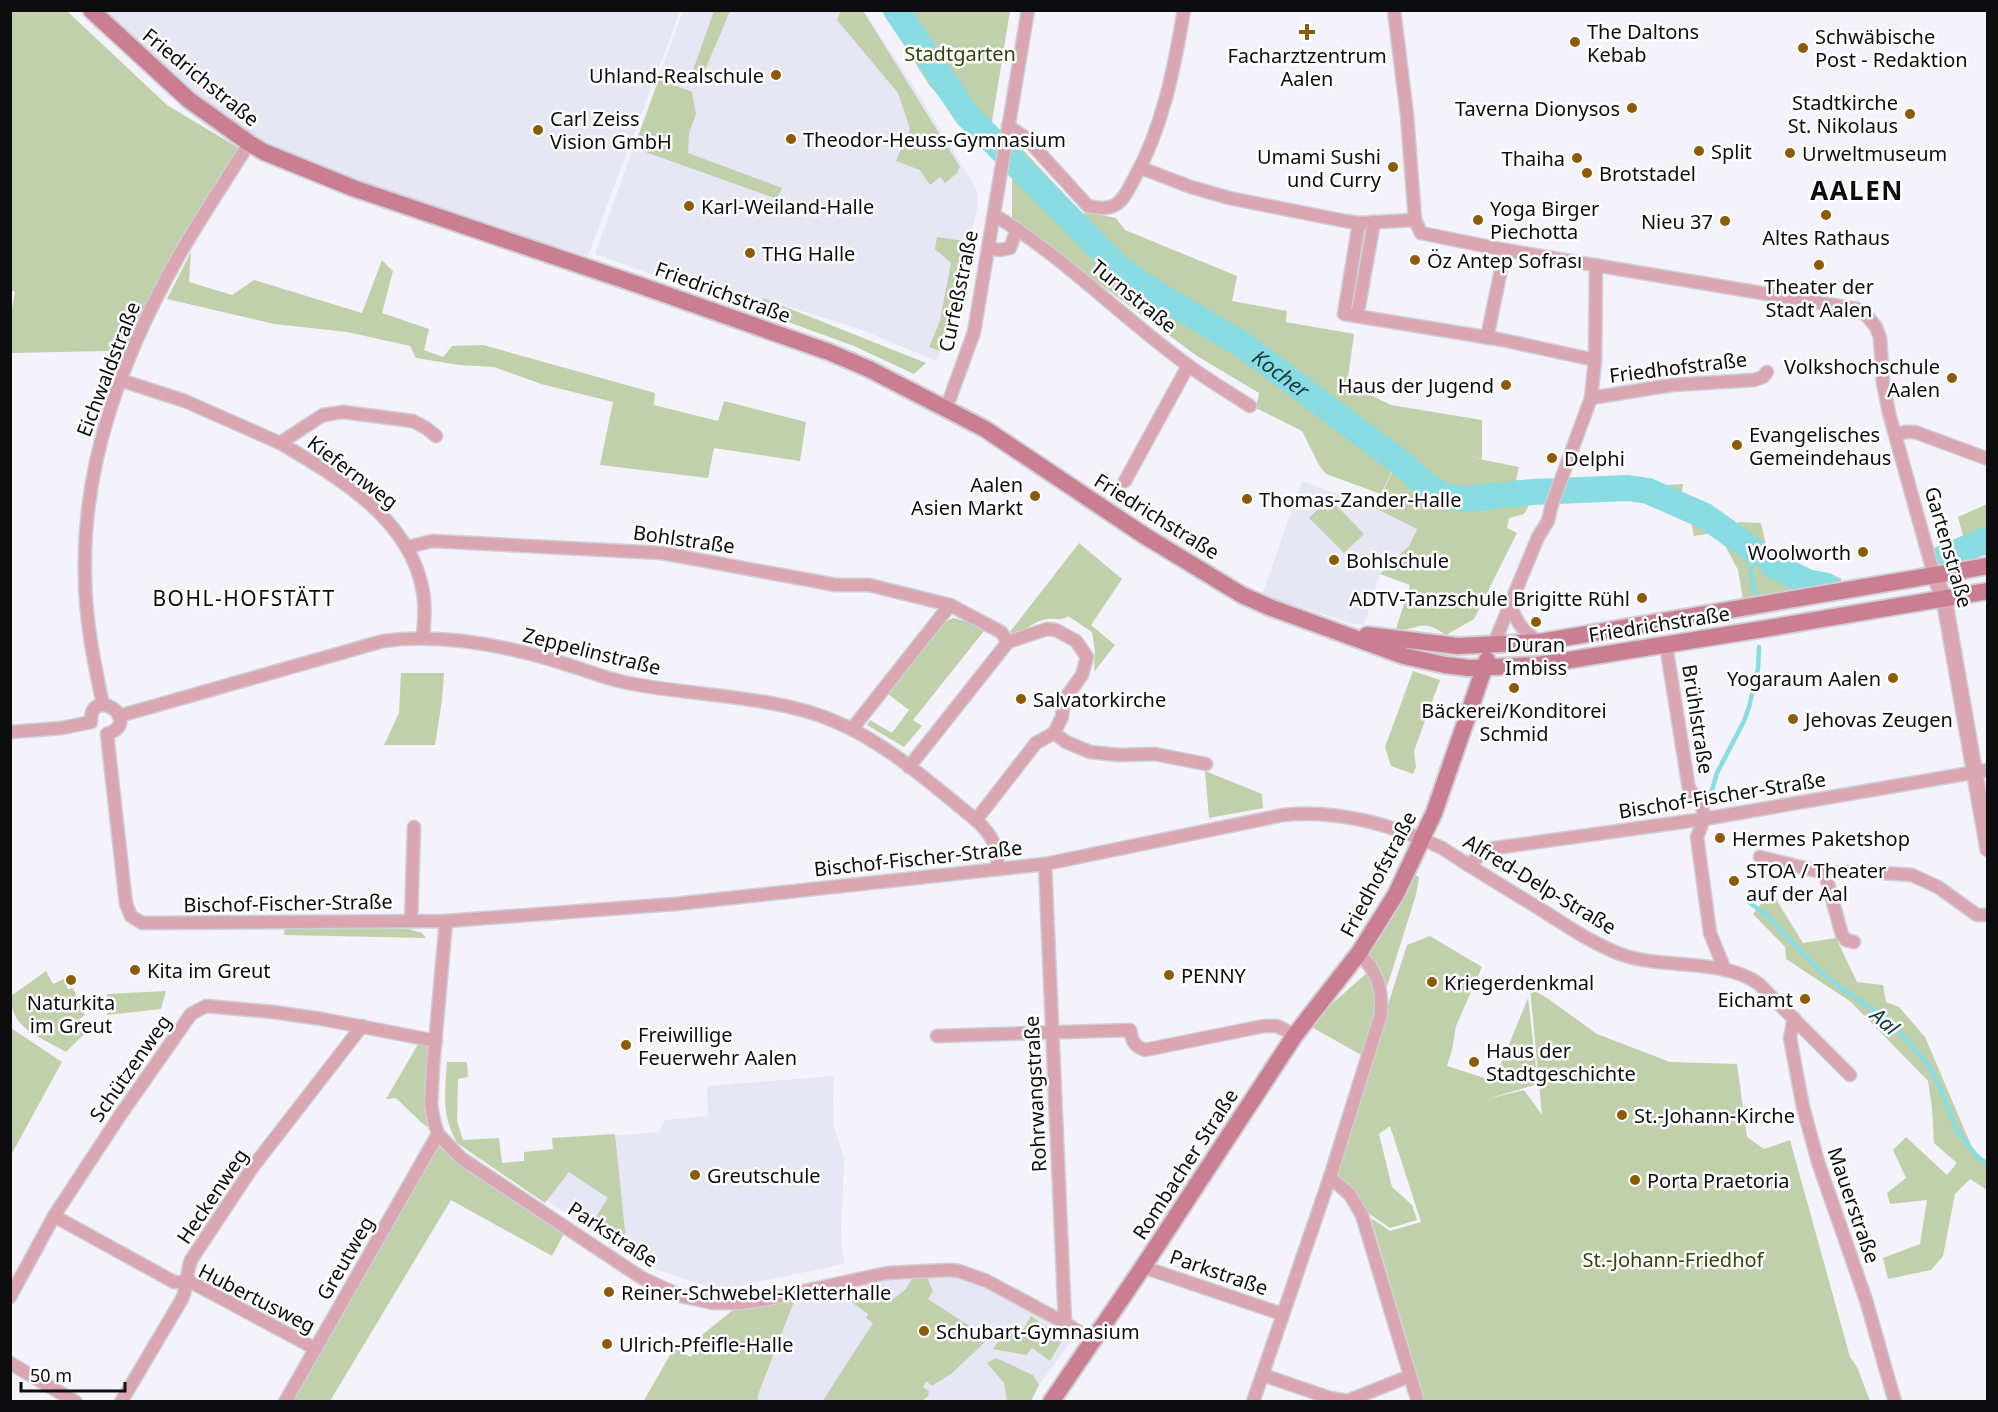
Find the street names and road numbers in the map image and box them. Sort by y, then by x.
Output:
street label: Friedrichstraße [137,22,265,132]
street label: Curfeßstraße [932,228,984,354]
street label: Turnstraße [1086,253,1182,339]
street label: Friedrichstraße [651,255,795,329]
street label: Eichwaldstraße [70,298,146,440]
street label: Friedhofstraße [1608,345,1748,389]
street label: Kiefernweg [302,429,404,515]
street label: Friedrichstraße [1089,467,1225,565]
street label: Gartenstraße [1919,483,1979,611]
street label: Bohlstraße [631,519,737,559]
street label: Friedrichstraße [1586,600,1732,648]
street label: Zeppelinstraße [520,621,664,681]
street label: Brühlstraße [1676,662,1720,776]
street label: Bischof-Fischer-Straße [1616,765,1828,825]
street label: Friedhofstraße [1334,807,1422,941]
street label: Alfred-Delp-Straße [1459,828,1621,940]
street label: Bischof-Fischer-Straße [812,834,1024,882]
street label: Bischof-Fischer-Straße [183,888,393,918]
street label: Schützenweg [83,1009,177,1127]
street label: Rohrwangstraße [1017,1015,1053,1173]
street label: Rombacher Straße [1126,1083,1244,1245]
street label: Heckenweg [170,1143,254,1249]
street label: Mauerstraße [1822,1143,1886,1267]
street label: Parkstraße [563,1195,663,1273]
street label: Greutweg [310,1211,380,1305]
street label: Parkstraße [1166,1243,1272,1301]
street label: Hubertusweg [194,1257,320,1339]

